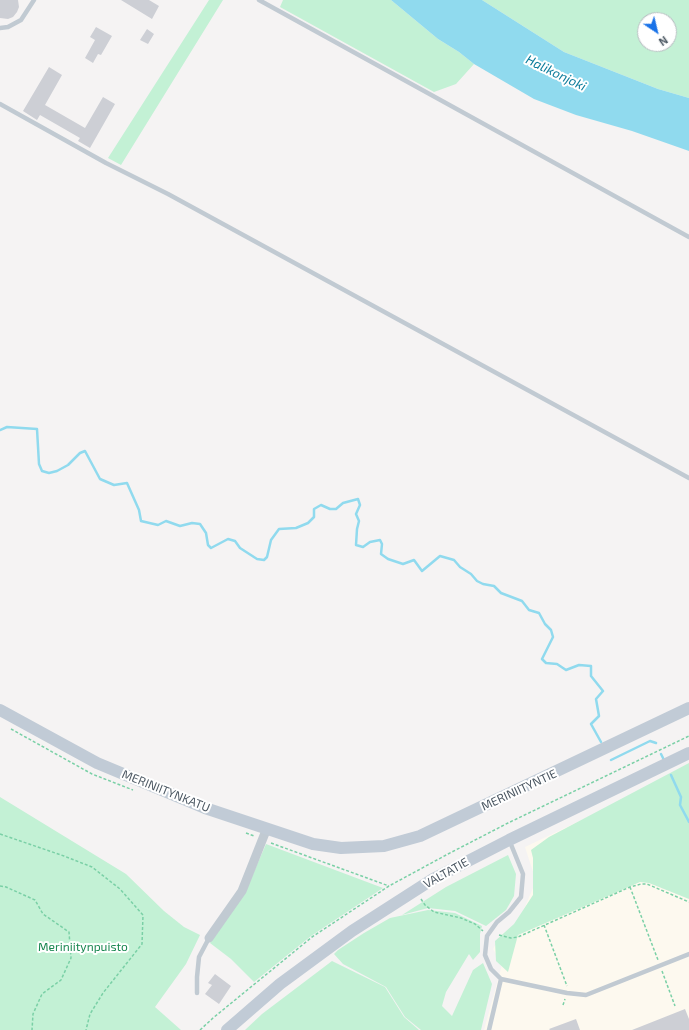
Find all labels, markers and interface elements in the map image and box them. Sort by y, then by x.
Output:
north arrow [637,12,677,52]
text: N [657,34,671,49]
water label: Halikonjoki [523,52,589,94]
street label: MERINIITYNTIE [479,766,559,814]
street label: MERINIITYNKATU [120,767,212,815]
street label: VALTATIE [421,855,471,891]
park label: Meriniitynpuisto [38,940,128,954]

